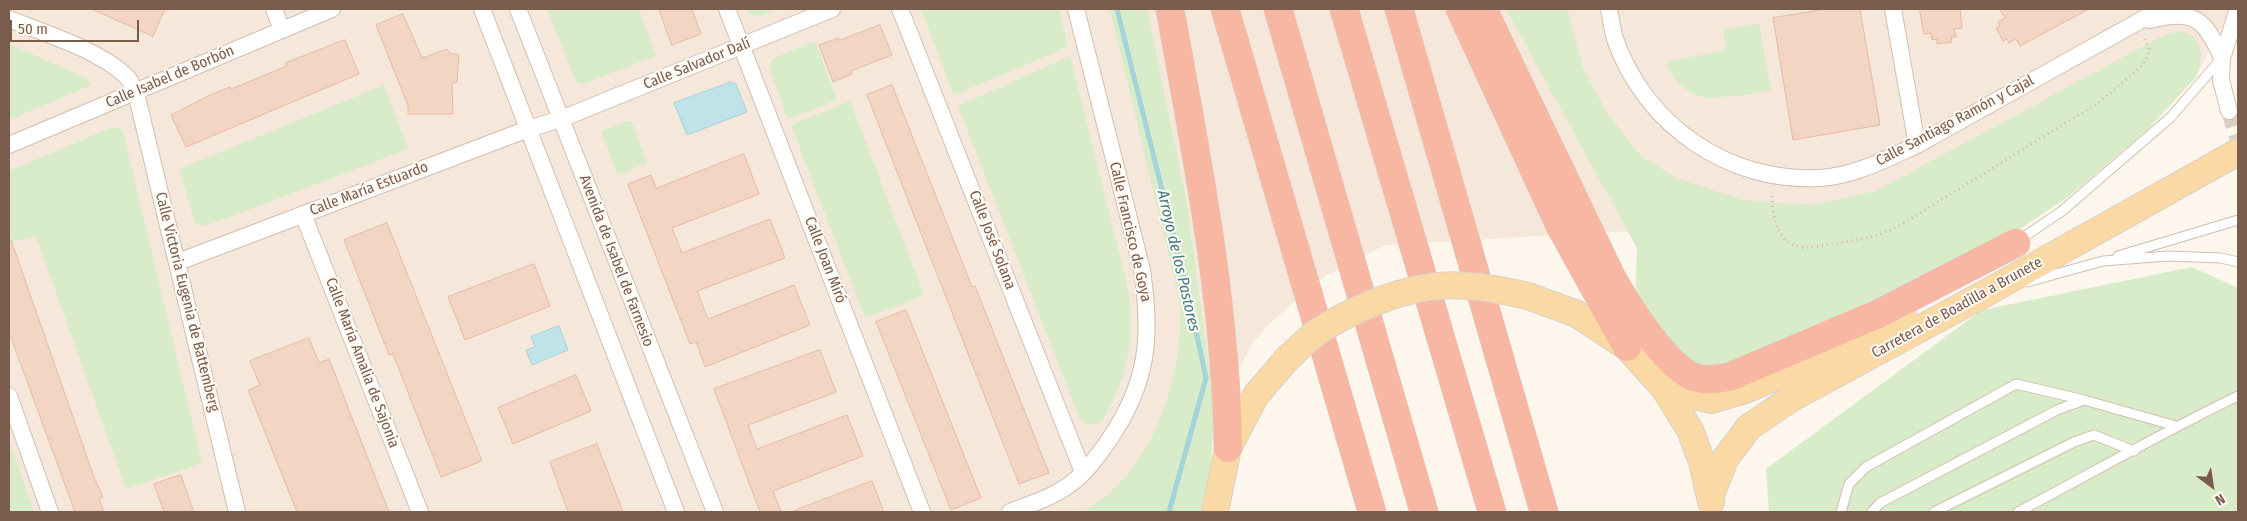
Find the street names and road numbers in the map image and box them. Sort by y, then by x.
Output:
street label: Calle Salvador Dalí [641,34,753,94]
street label: Calle Isabel de Borbón [103,42,237,112]
street label: Calle Santiago Ramón y Cajal [1873,72,2037,170]
street label: Calle María Estuardo [307,158,431,220]
street label: Calle Francisco de Goya [1105,160,1155,304]
street label: Avenida de Isabel de Farnesio [575,173,657,349]
street label: Calle José Solana [965,188,1019,292]
street label: Calle Victoria Eugenia de Battemberg [151,190,223,414]
street label: Calle Joan Miró [800,214,850,306]
street label: Carretera de Boadilla a Brunete [1868,253,2046,363]
street label: Calle María Amalia de Sajonia [321,275,403,451]

